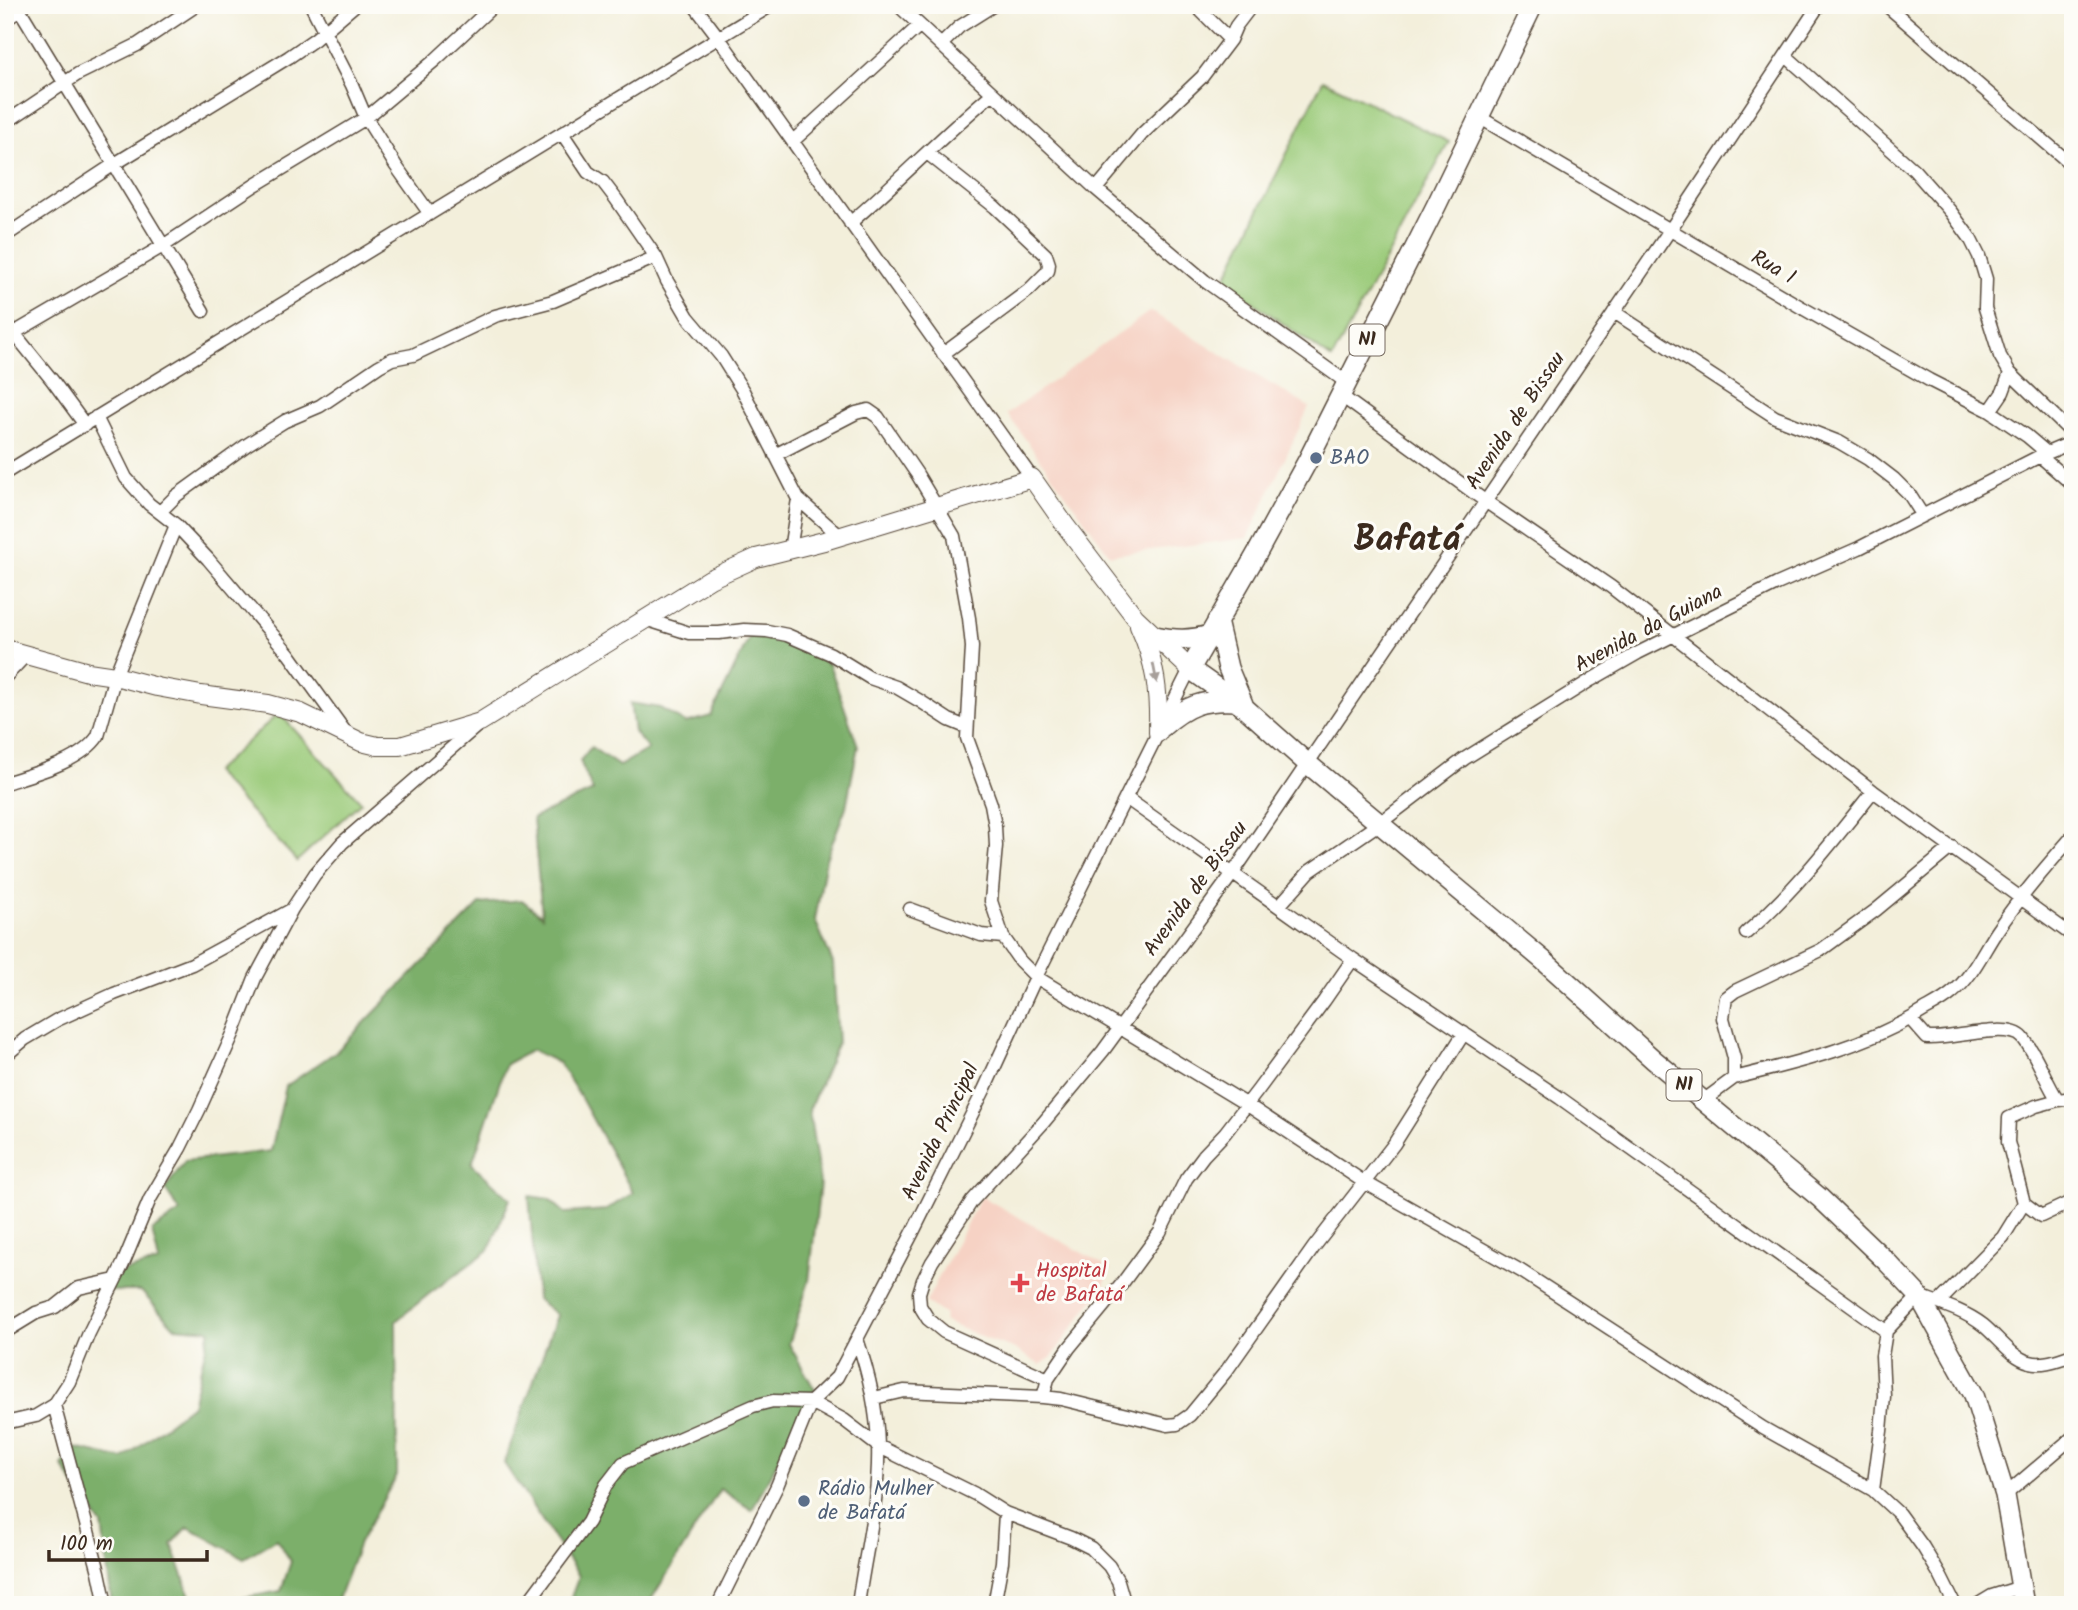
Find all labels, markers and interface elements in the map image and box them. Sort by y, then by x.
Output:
street label: Rua 1 [1744,242,1802,294]
road number: N1 [1350,324,1384,356]
street label: Avenida de Bissau [1457,345,1575,497]
place label: BAO [1330,442,1369,475]
marker: BAO [1308,450,1324,466]
district label: Bafatá [1354,513,1464,569]
street label: Avenida da Guiana [1569,576,1729,682]
one-way arrow [1150,662,1161,684]
street label: Avenida de Bissau [1135,814,1257,964]
street label: Avenida Principal [893,1057,989,1207]
road number: N1 [1666,1070,1702,1100]
place label: Hospital de Bafatá [1036,1255,1125,1312]
marker: Hospital de Bafatá [1010,1273,1030,1293]
place label: Rádio Mulher de Bafatá [818,1473,934,1530]
marker: Rádio Mulher de Bafatá [796,1493,812,1509]
scale bar [49,1519,206,1563]
text: 100 m [60,1528,113,1561]

